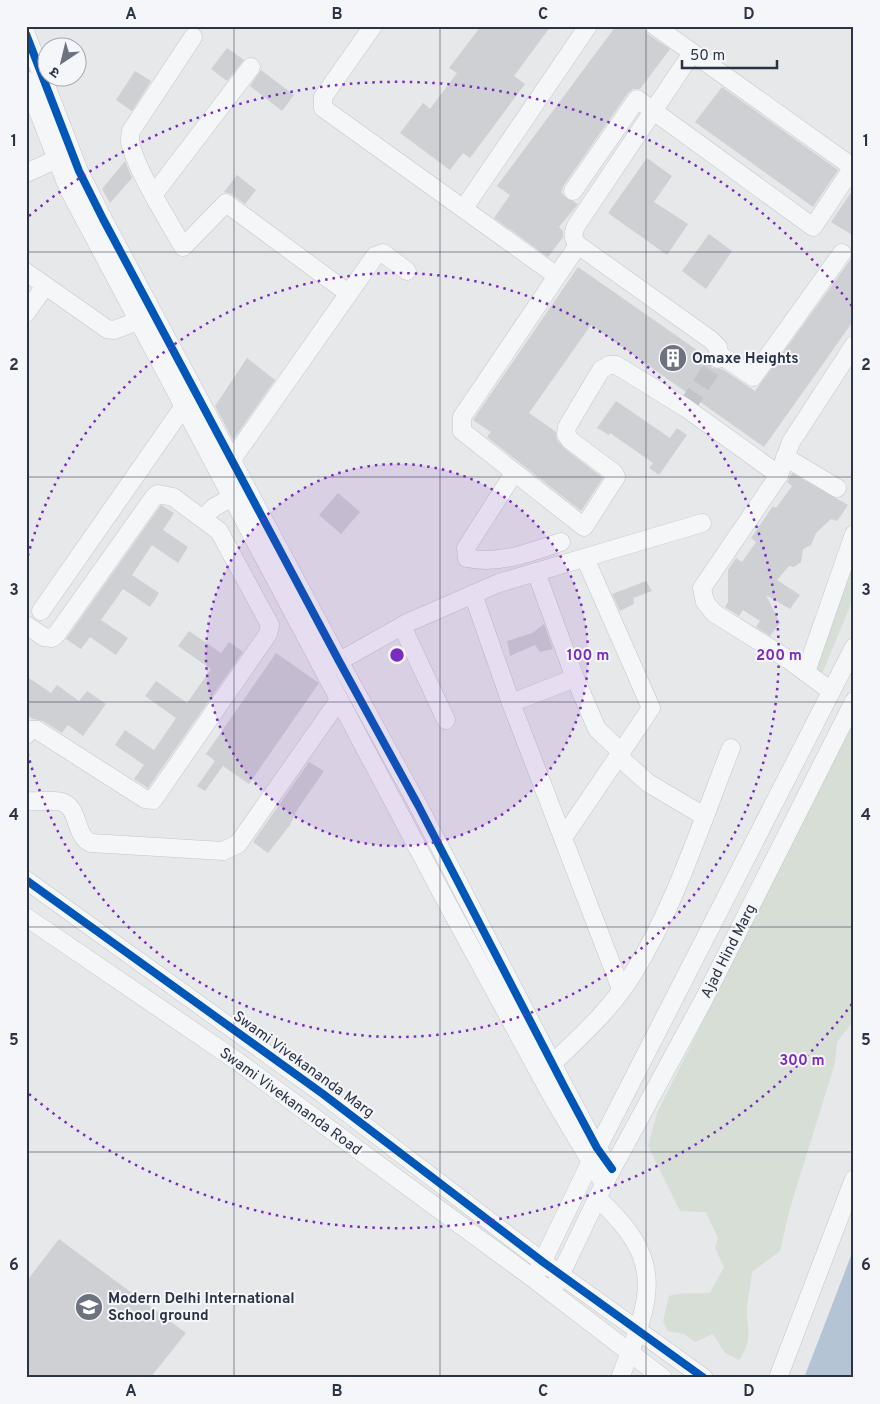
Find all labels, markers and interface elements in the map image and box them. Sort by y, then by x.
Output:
text: A [125,5,137,25]
text: B [331,5,343,25]
text: C [538,5,548,25]
text: D [743,5,755,25]
north arrow [38,38,88,88]
scale bar [682,38,778,70]
text: 50 m [690,47,725,66]
text: उ [47,62,64,81]
text: 1 [11,132,17,152]
text: 1 [863,132,869,152]
building icon: Omaxe Heights [658,343,688,373]
place label: Omaxe Heights [692,350,799,369]
text: 2 [9,356,19,376]
text: 2 [861,356,871,376]
text: 3 [9,581,19,601]
text: 3 [861,581,871,601]
centre of rings [388,646,406,664]
text: 100 m [567,647,609,666]
text: 200 m [756,647,802,666]
text: 4 [9,806,19,826]
text: 4 [861,806,871,826]
street label: Ajad Hind Marg [697,901,761,1002]
street label: Swami Vivekananda Marg [229,1008,378,1123]
text: 5 [9,1031,19,1051]
text: 5 [861,1031,871,1051]
street label: Swami Vivekananda Road [215,1044,365,1160]
text: 300 m [779,1052,825,1071]
text: 6 [9,1256,19,1276]
text: 6 [861,1256,871,1276]
place label: Modern Delhi International School ground [108,1290,295,1326]
school or university icon: Modern Delhi International School ground [74,1292,104,1322]
text: A [125,1382,137,1402]
text: B [331,1382,343,1402]
text: C [538,1382,548,1402]
text: D [743,1382,755,1402]

